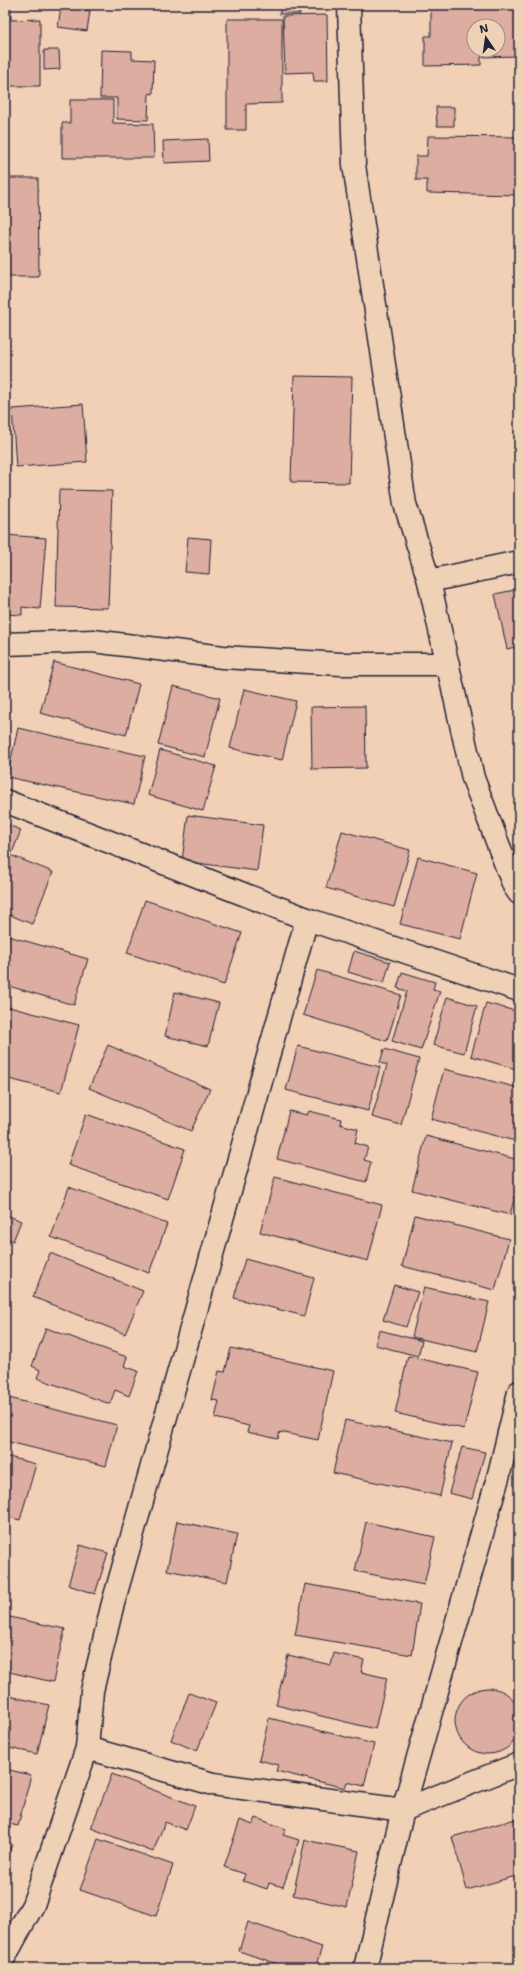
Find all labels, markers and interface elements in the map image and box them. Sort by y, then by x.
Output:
north arrow [466,18,506,58]
text: N [478,20,490,37]

